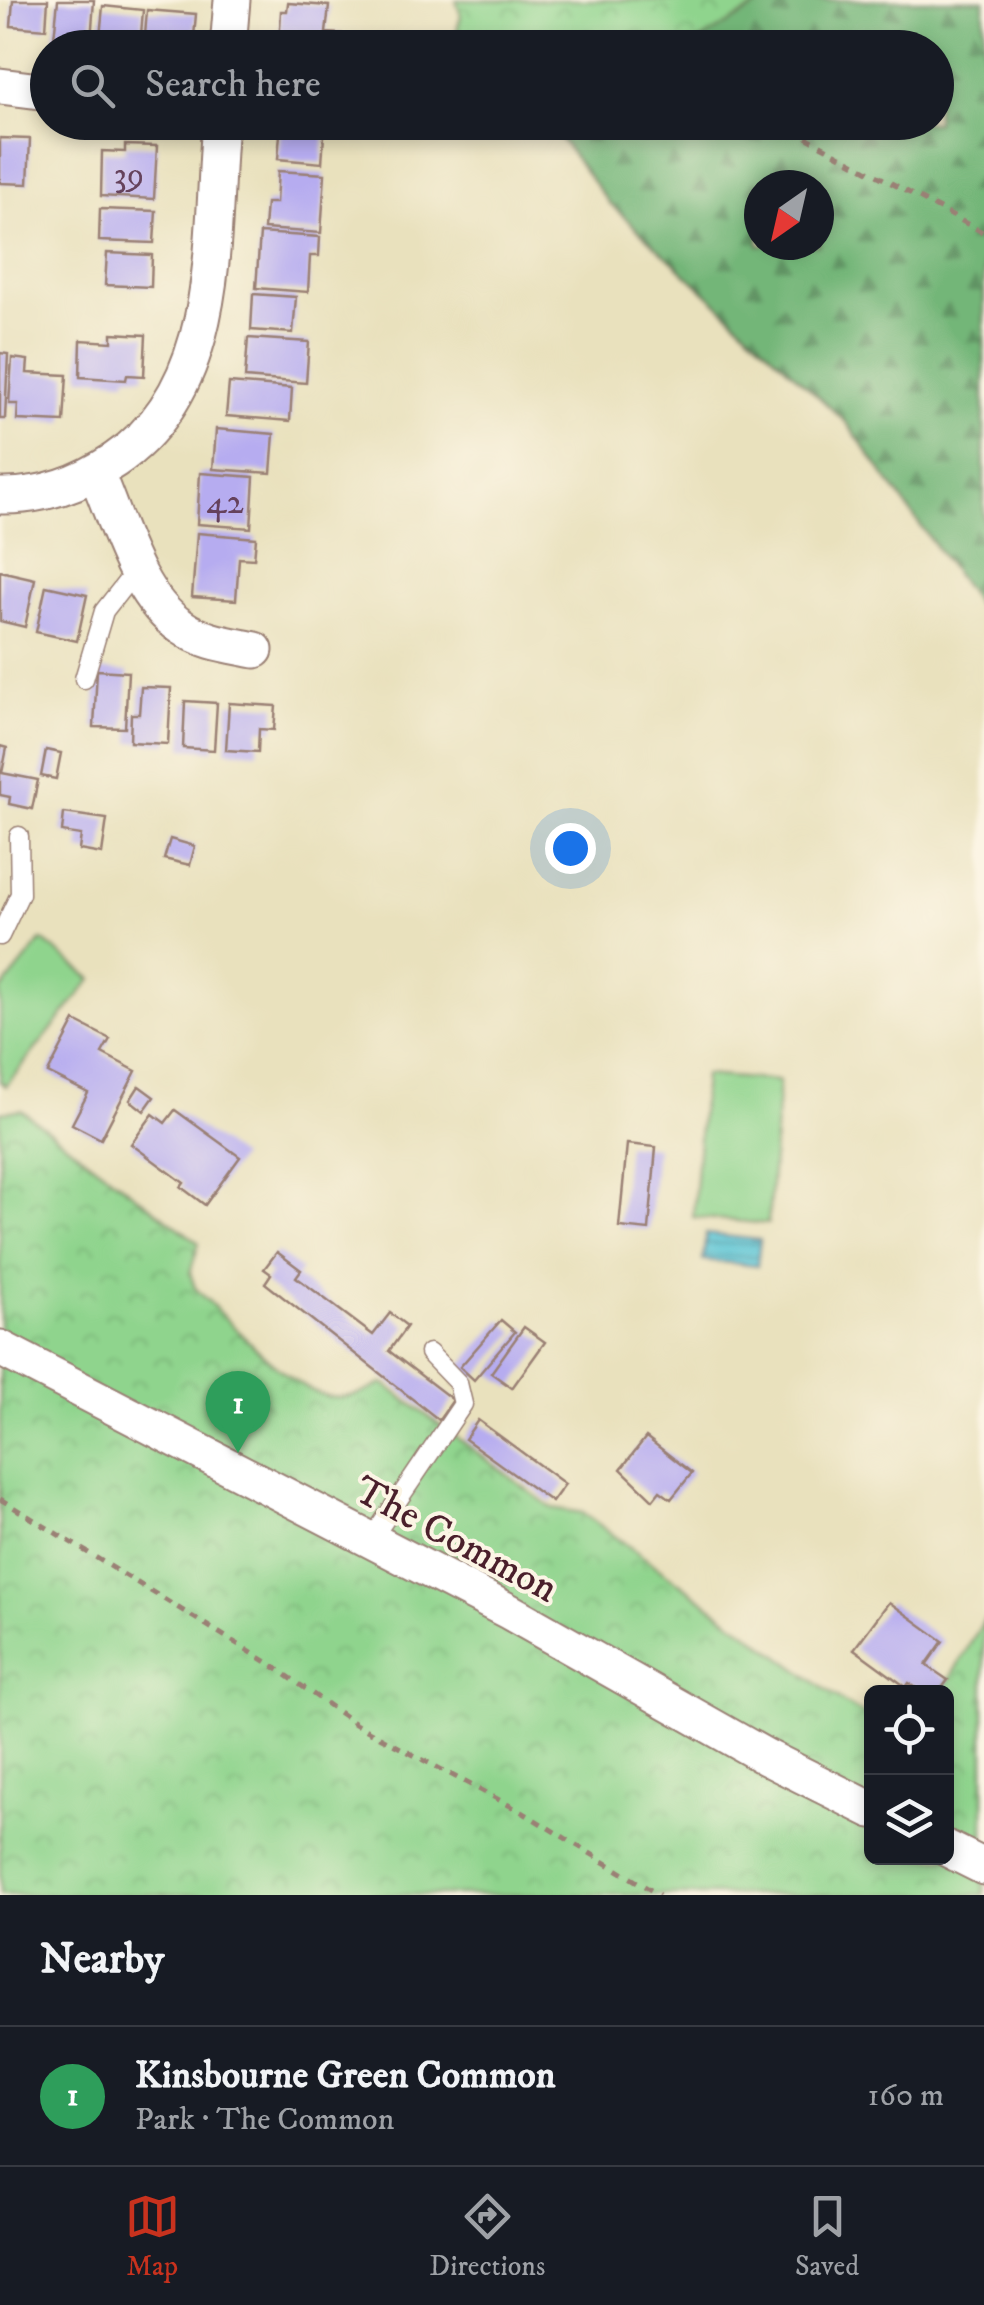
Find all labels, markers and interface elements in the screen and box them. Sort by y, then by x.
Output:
search box [30,30,954,140]
icon: search [65,58,120,113]
text: Search here [145,61,321,109]
house number: 39 [114,154,144,198]
north arrow [744,170,834,260]
house number: 42 [206,481,244,525]
your location [545,823,596,874]
pin: 1 [206,1370,270,1453]
street label: The Common [346,1466,566,1615]
map controls [864,1685,954,1865]
button: locate [864,1685,954,1775]
button: layers [864,1775,954,1865]
text: Nearby [40,1934,164,1986]
text: Kinsbourne Green Common [135,2052,556,2100]
text: 1 [67,2076,78,2116]
text: 160 m [868,2076,944,2116]
text: Park · The Common [135,2100,394,2140]
tab: Map [125,2189,180,2284]
tab: Directions [429,2189,545,2284]
tab: Saved [795,2189,859,2284]

